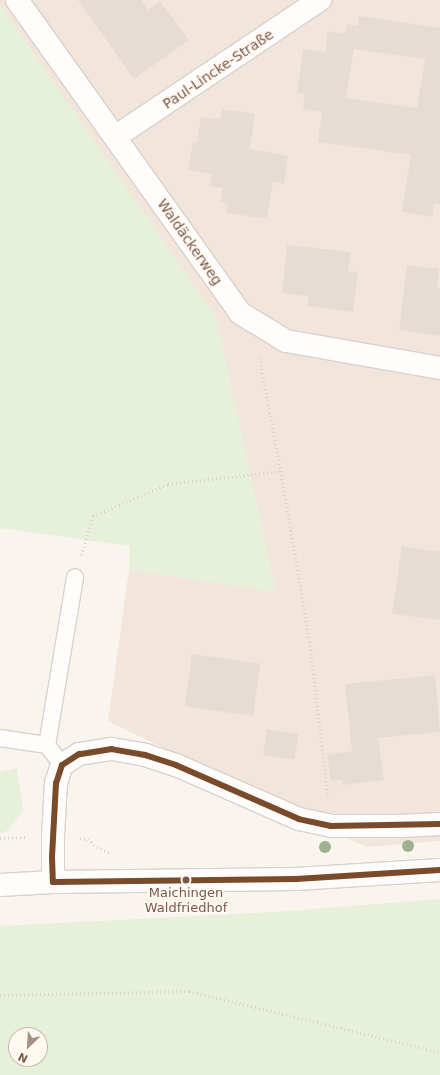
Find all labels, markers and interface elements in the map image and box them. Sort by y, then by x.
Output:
street label: Paul-Lincke-Straße [159,26,277,112]
street label: Waldäckerweg [154,196,226,288]
marker: Maichingen Waldfriedhof [181,875,191,885]
place label: Maichingen Waldfriedhof [145,886,227,917]
north arrow [8,1027,48,1067]
text: N [16,1050,30,1065]

